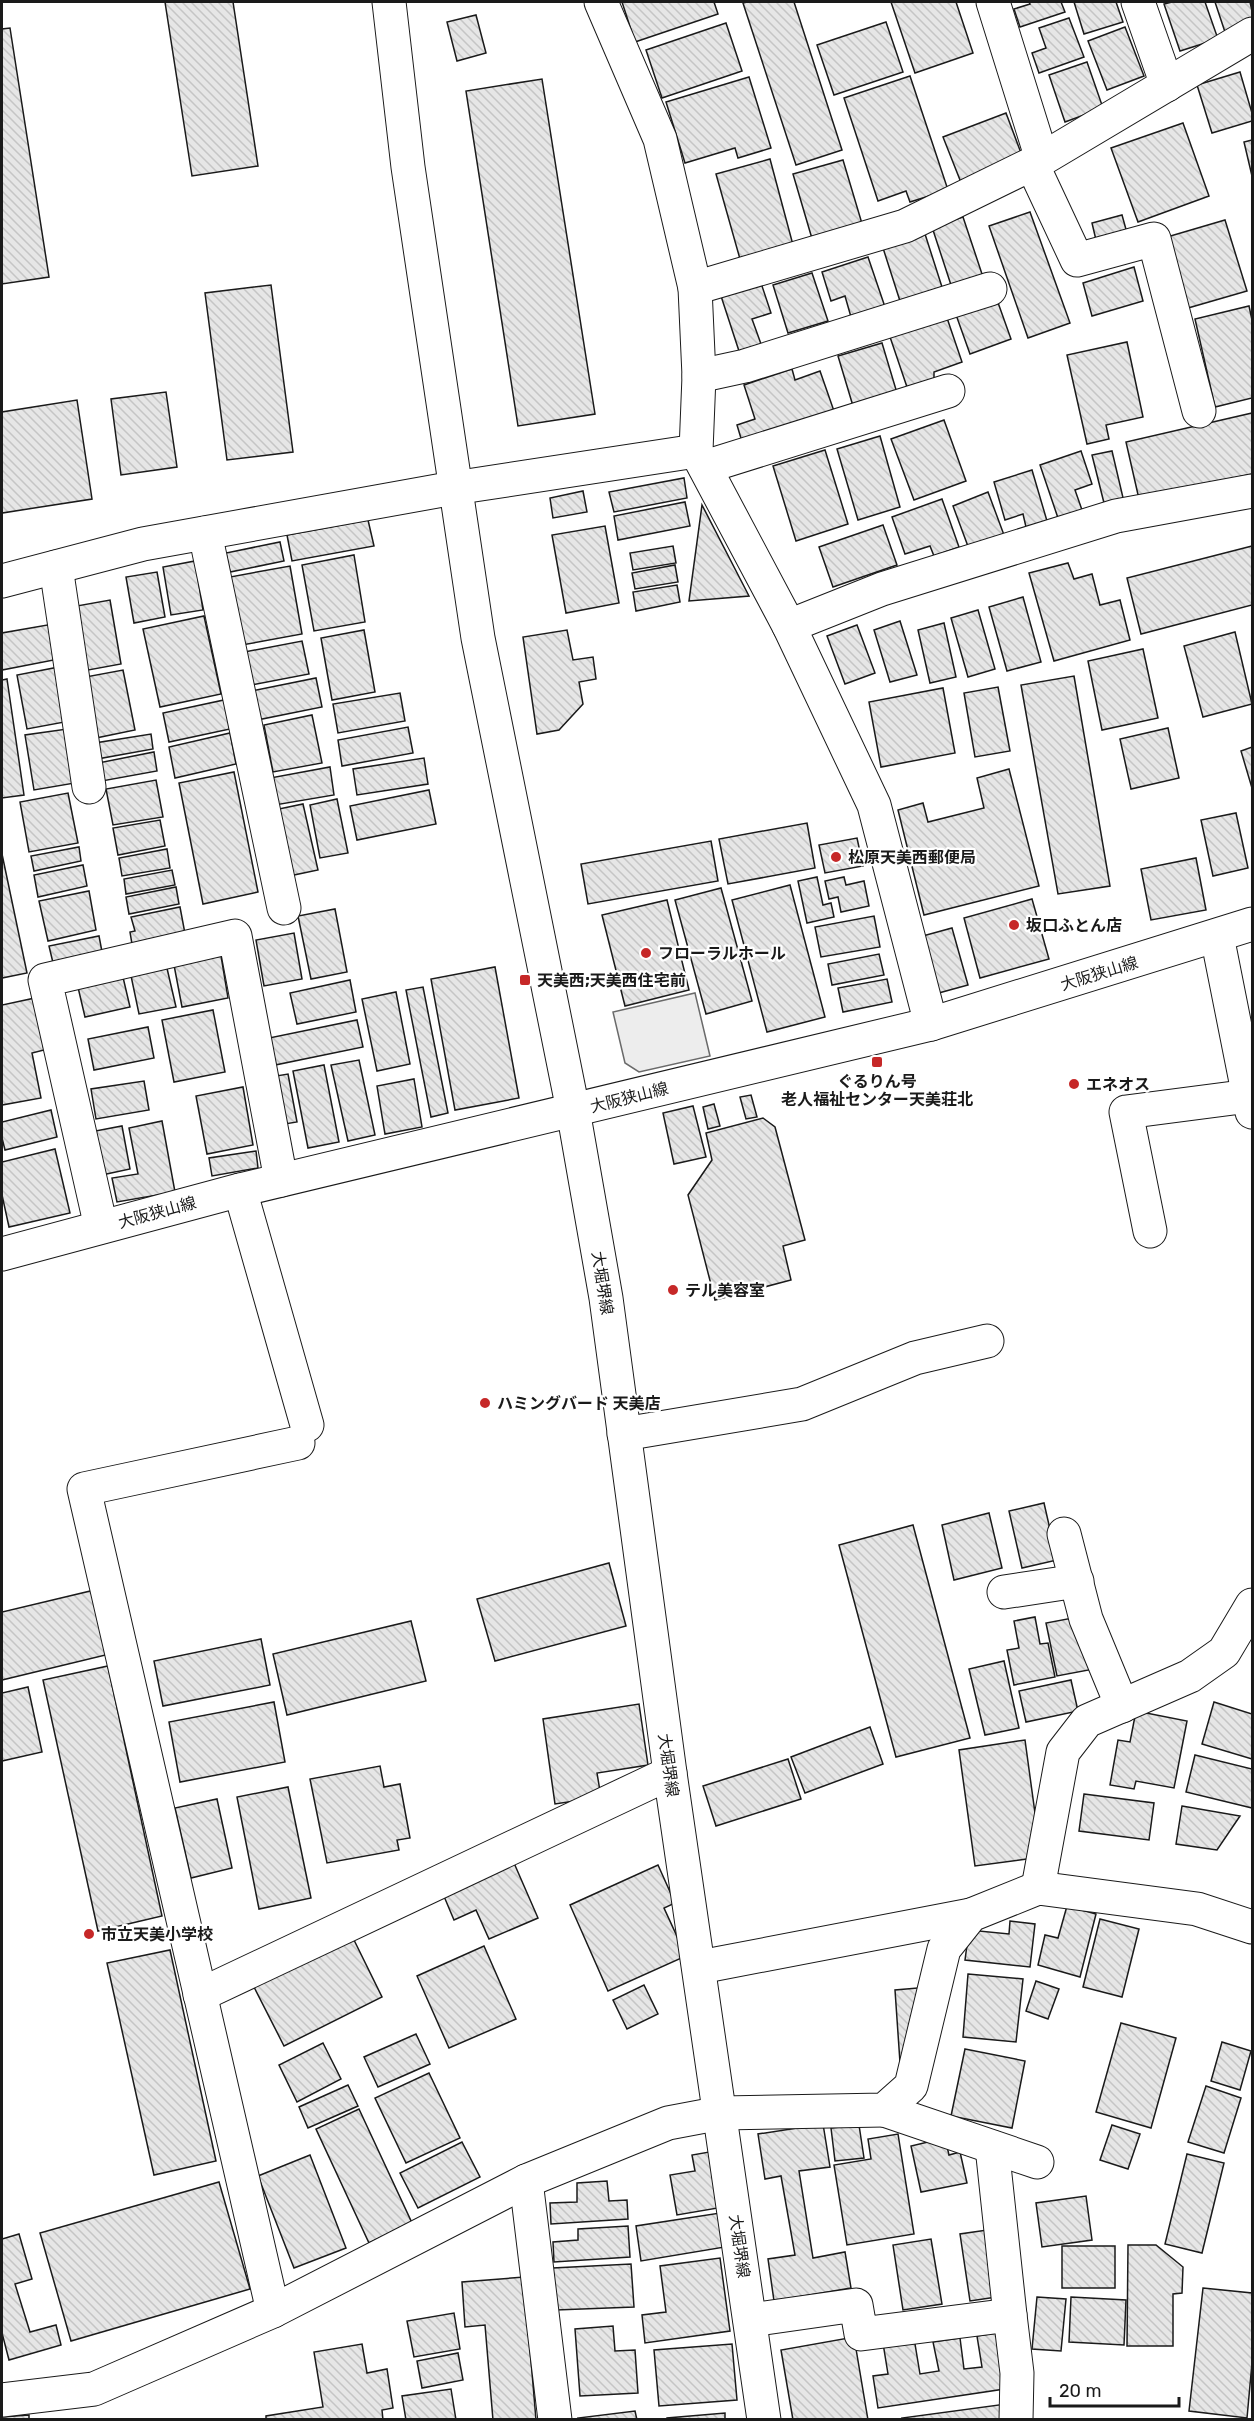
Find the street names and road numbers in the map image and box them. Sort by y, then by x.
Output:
street label: 大阪狭山線 [1058,953,1140,994]
street label: 大阪狭山線 [588,1079,670,1116]
street label: 大阪狭山線 [116,1193,198,1232]
street label: 大堀堺線 [588,1250,617,1316]
street label: 大堀堺線 [655,1732,682,1798]
street label: 大堀堺線 [726,2213,753,2279]

